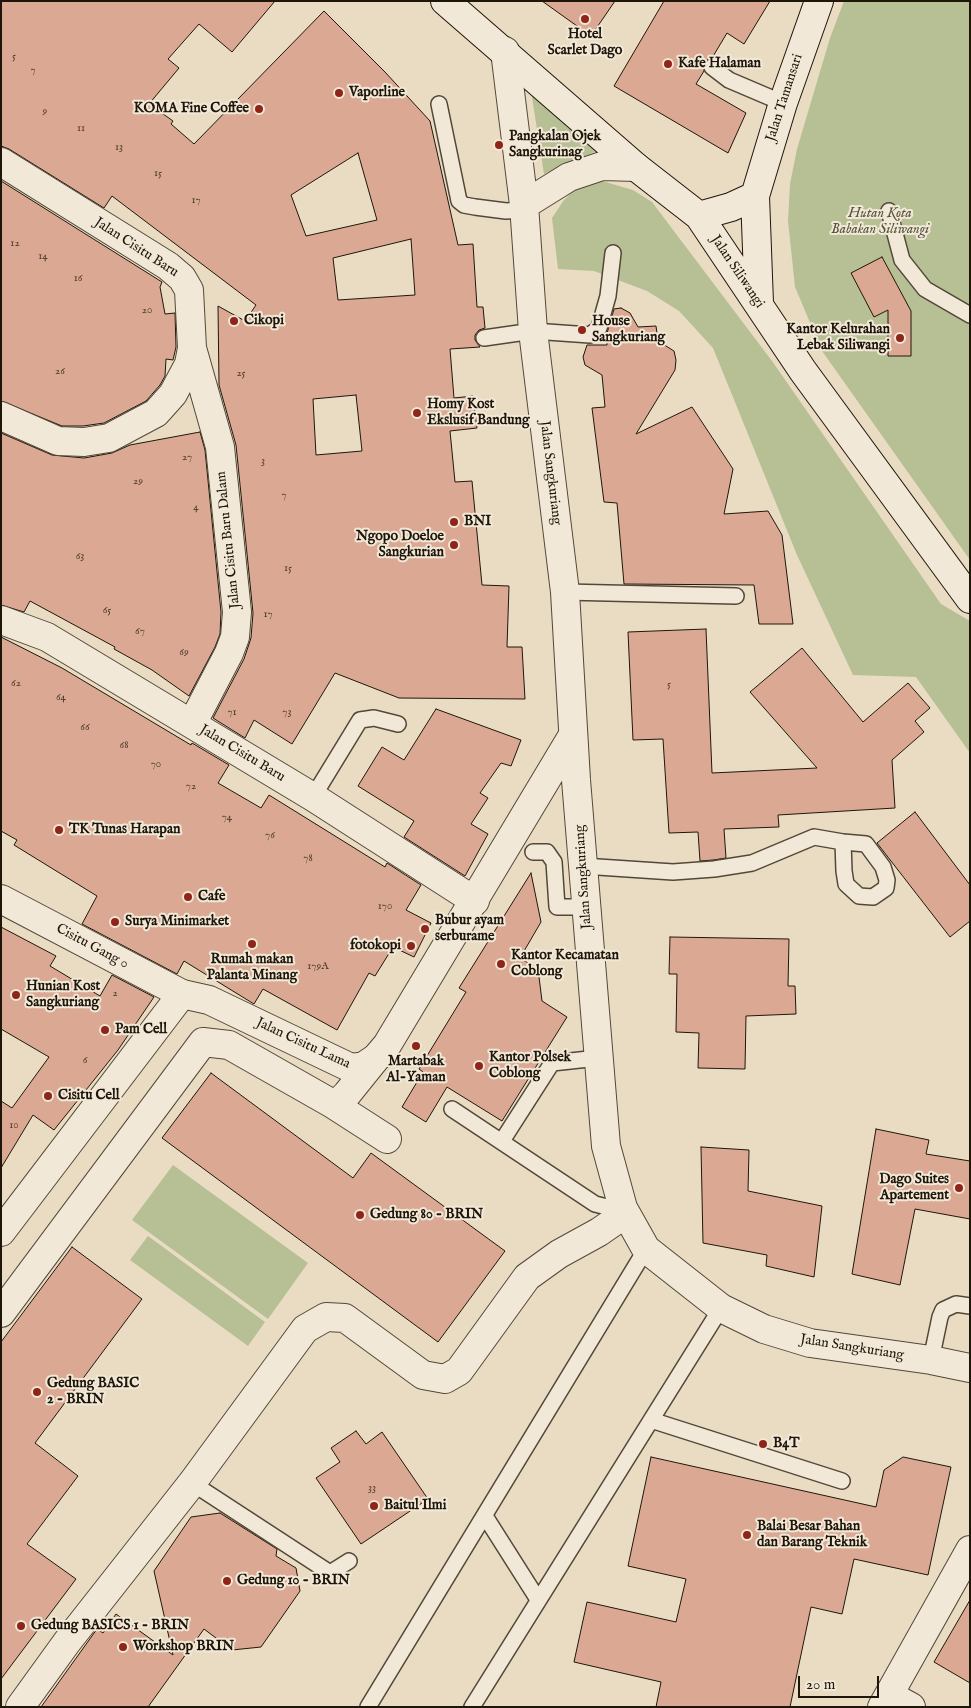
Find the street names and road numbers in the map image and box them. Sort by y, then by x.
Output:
street label: Jalan Tamansari [763,52,807,144]
street label: Jalan Cisitu Baru [91,215,181,281]
street label: Jalan Siliwangi [706,232,768,312]
street label: Jalan Sangkuriang [535,420,565,526]
street label: Jalan Cisitu Baru Dalam [213,471,245,609]
street label: Jalan Cisitu Baru [196,722,288,786]
street label: Jalan Sangkuriang [572,824,596,930]
street label: Cisitu Gang 0 [53,921,131,973]
street label: Jalan Cisitu Lama [253,1015,353,1073]
street label: Jalan Sangkuriang [799,1332,905,1364]

